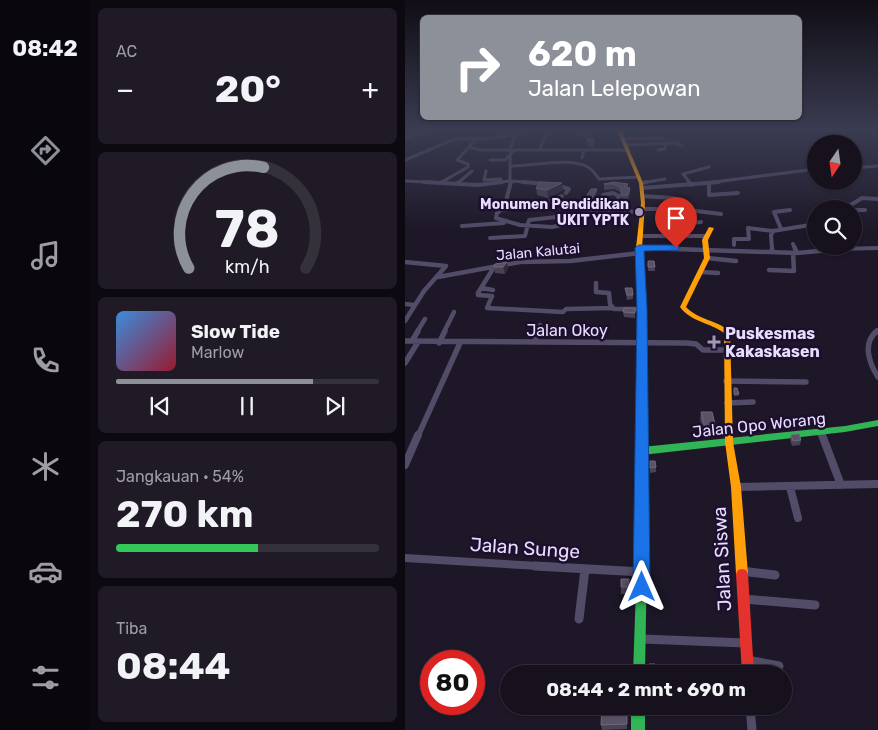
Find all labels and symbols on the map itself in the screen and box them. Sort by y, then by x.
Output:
north arrow [807,135,863,190]
place label: Monumen Pendidikan UKIT YPTK [480,196,630,229]
pin [655,197,697,248]
marker: Monumen Pendidikan UKIT YPTK [633,206,645,218]
street label: Jalan Kalutai [495,240,581,264]
street label: Jalan Okoy [526,321,608,340]
place label: Puskesmas Kakaskasen [725,324,820,361]
marker: Puskesmas Kakaskasen [707,335,721,349]
street label: Jalan Opo Worang [691,409,827,441]
street label: Jalan Siswa [708,506,736,612]
street label: Jalan Sunge [469,533,581,563]
position arrow [615,560,667,612]
speed limit sign: 80 [420,650,485,715]

